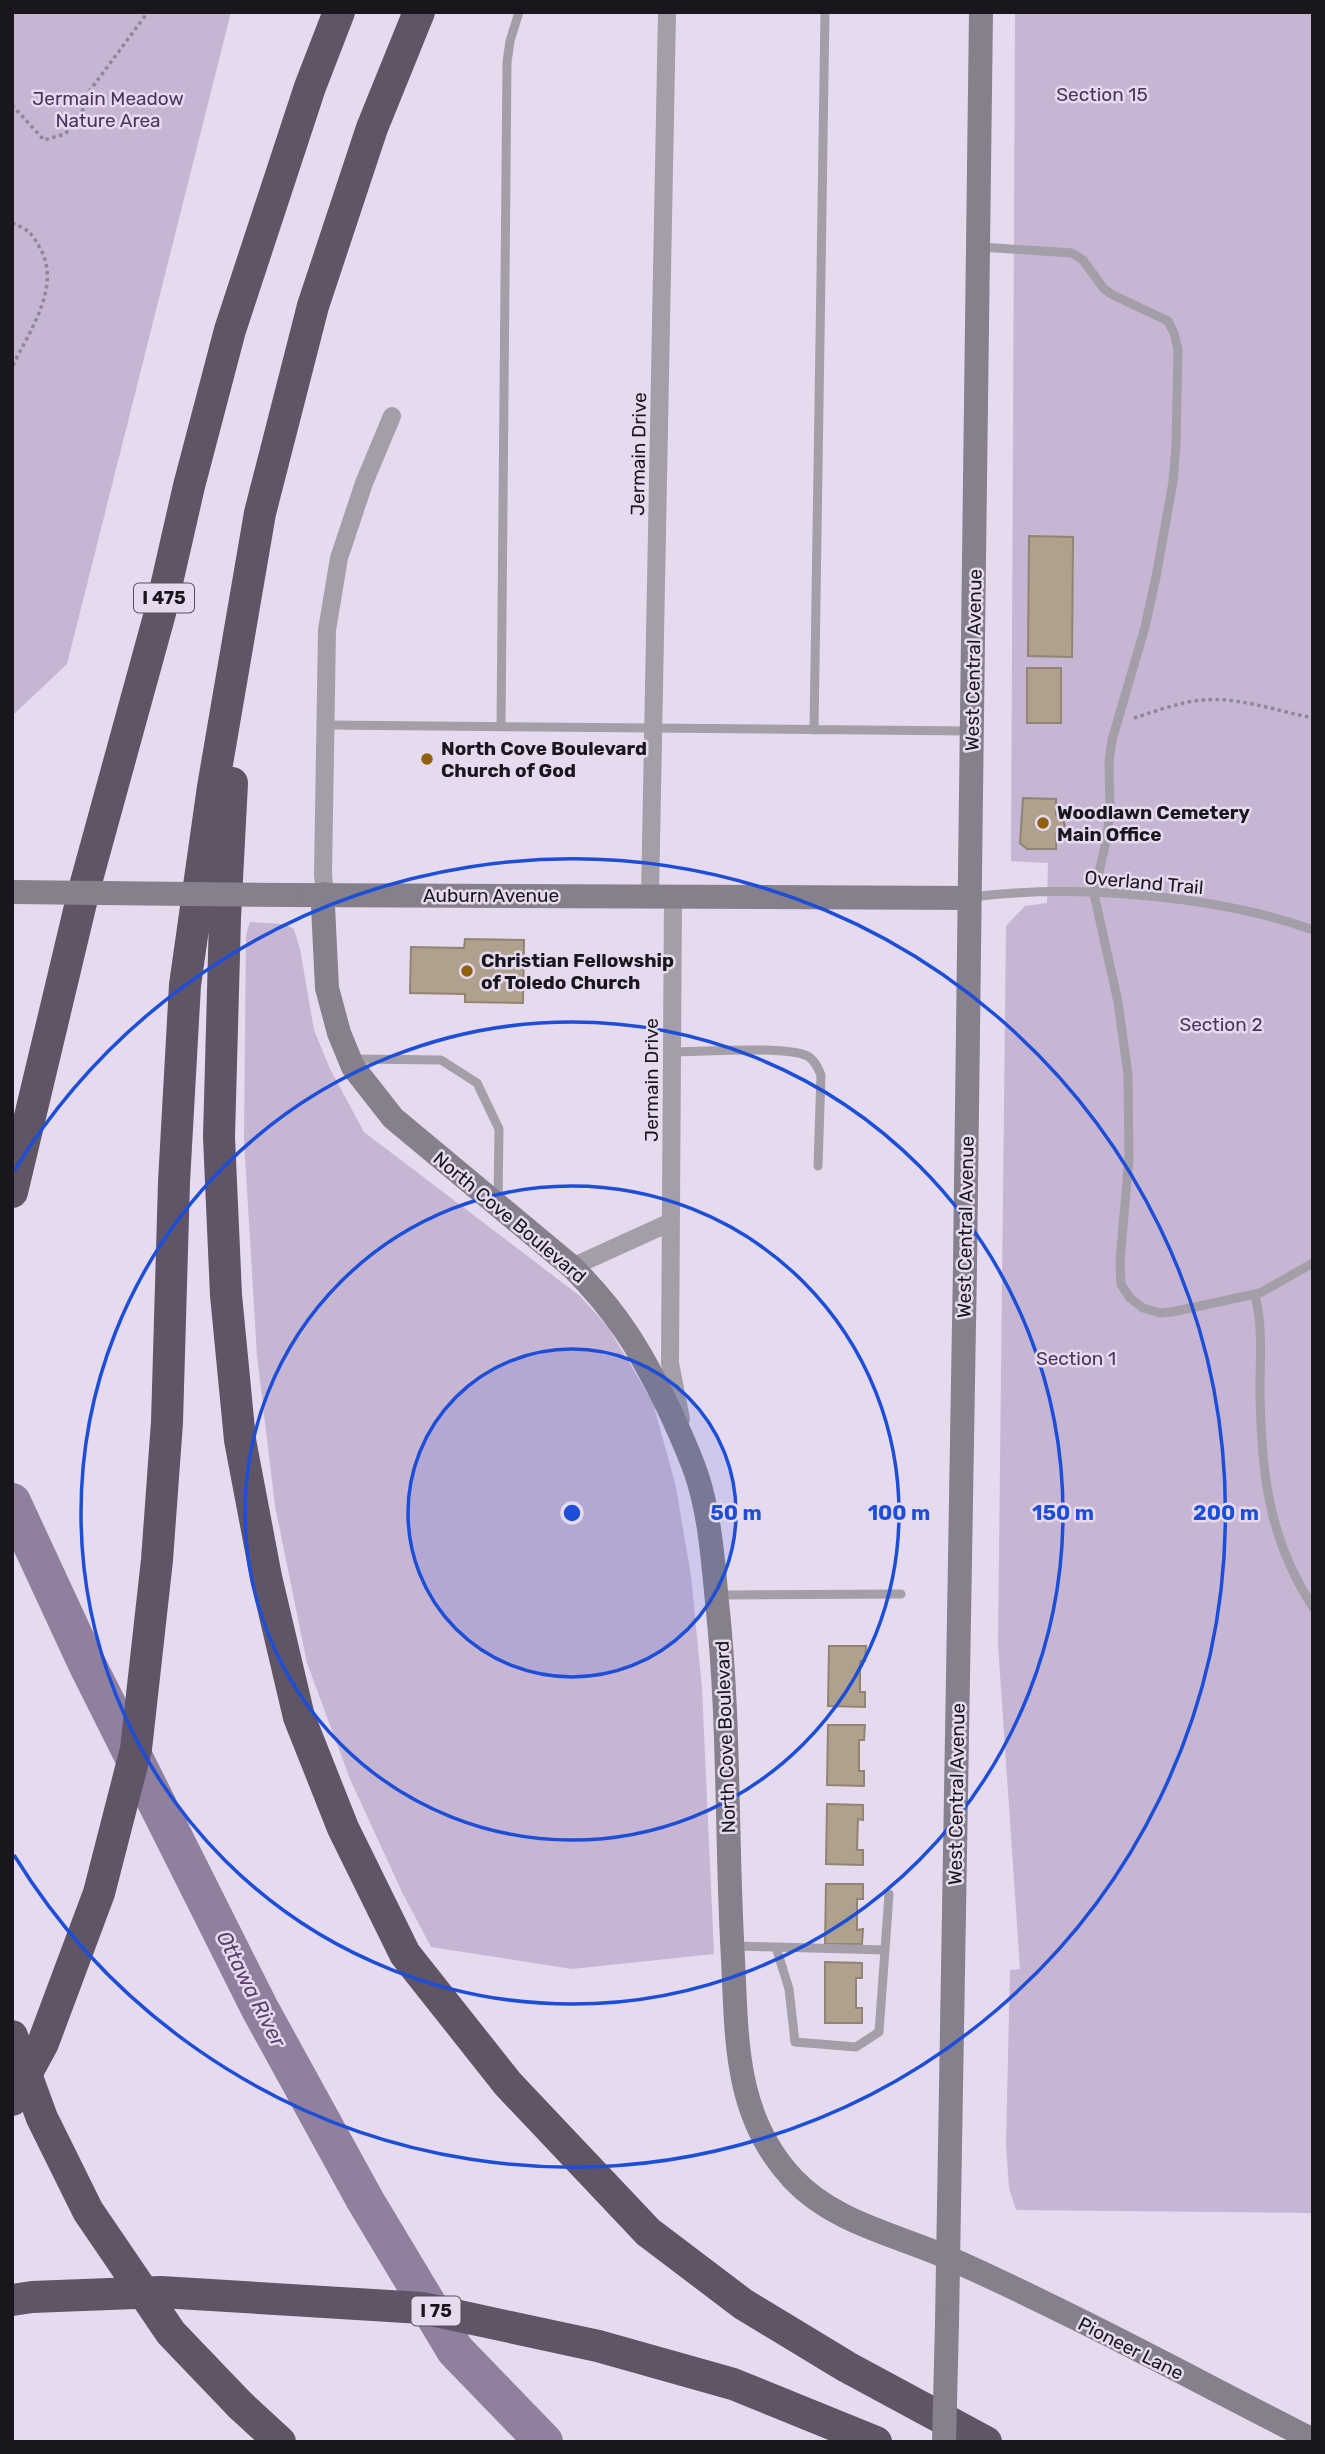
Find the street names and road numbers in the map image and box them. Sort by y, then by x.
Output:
street label: Jermain Drive [626,392,651,516]
street label: West Central Avenue [960,569,987,751]
road number: I 475 [134,584,194,612]
street label: Overland Trail [1084,866,1204,899]
street label: Auburn Avenue [423,884,559,907]
street label: Jermain Drive [640,1018,663,1142]
street label: West Central Avenue [952,1136,979,1318]
street label: North Cove Boulevard [429,1147,591,1288]
street label: North Cove Boulevard [711,1640,740,1834]
street label: West Central Avenue [943,1703,970,1885]
road number: I 75 [412,2297,460,2326]
street label: Pioneer Lane [1074,2312,1187,2385]

